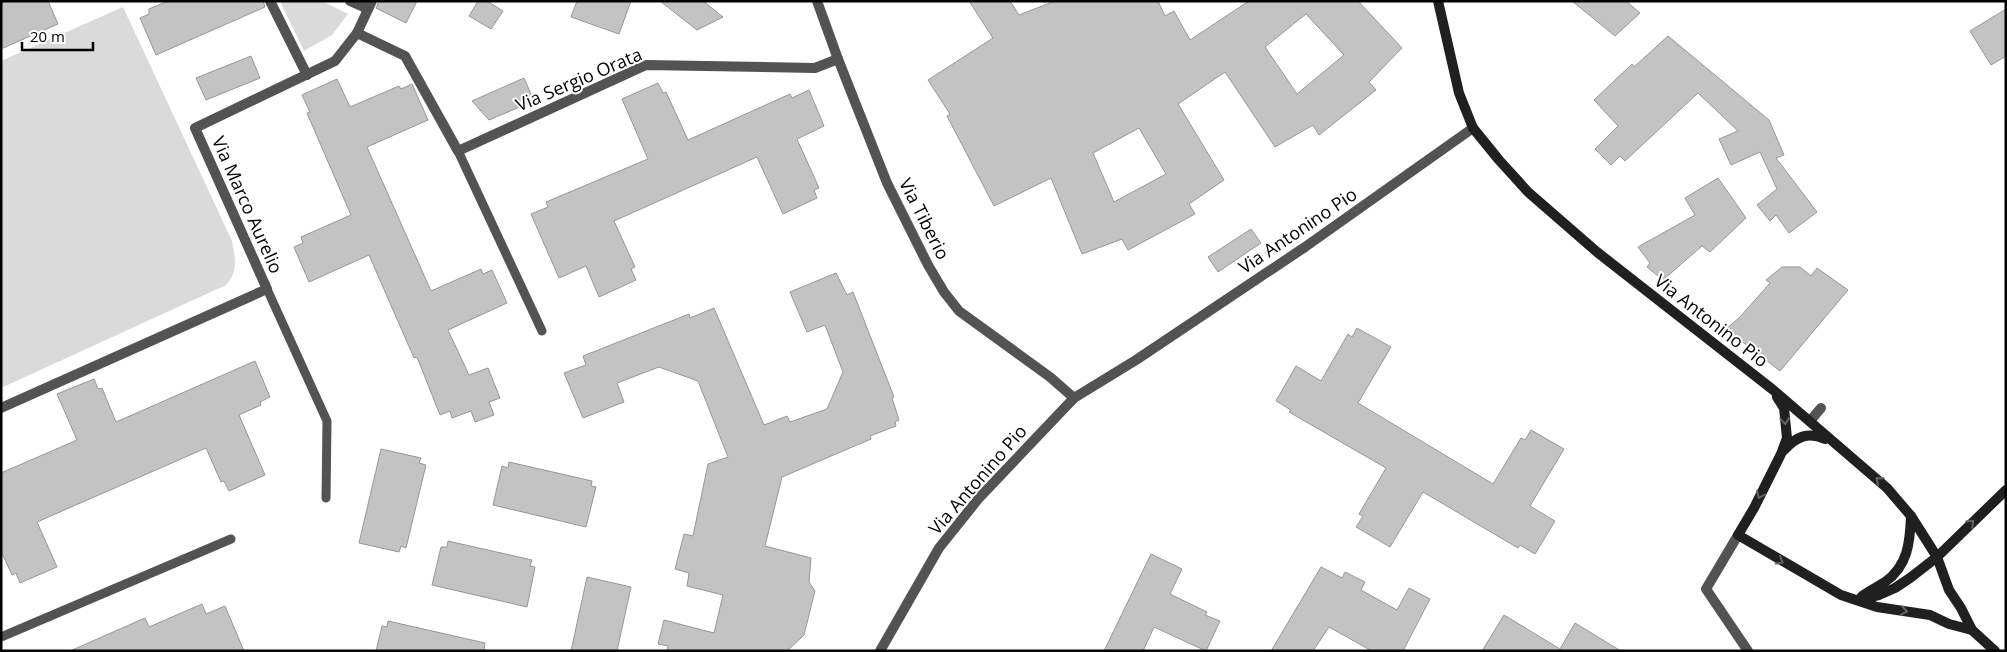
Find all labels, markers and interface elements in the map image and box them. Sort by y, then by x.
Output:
scale bar [22,20,94,52]
text: 20 m [30,26,65,46]
street label: Via Sergio Orata [512,42,645,116]
street label: Via Marco Aurelio [207,132,289,277]
street label: Via Tiberio [894,174,956,263]
street label: Via Antonino Pio [1234,182,1361,279]
street label: Via Antonino Pio [1650,268,1773,372]
one-way arrow [1780,417,1791,425]
street label: Via Antonino Pio [923,419,1032,539]
one-way arrow [1875,477,1884,486]
one-way arrow [1756,490,1767,499]
one-way arrow [1965,520,1974,529]
one-way arrow [1775,554,1784,564]
one-way arrow [1900,605,1909,615]

